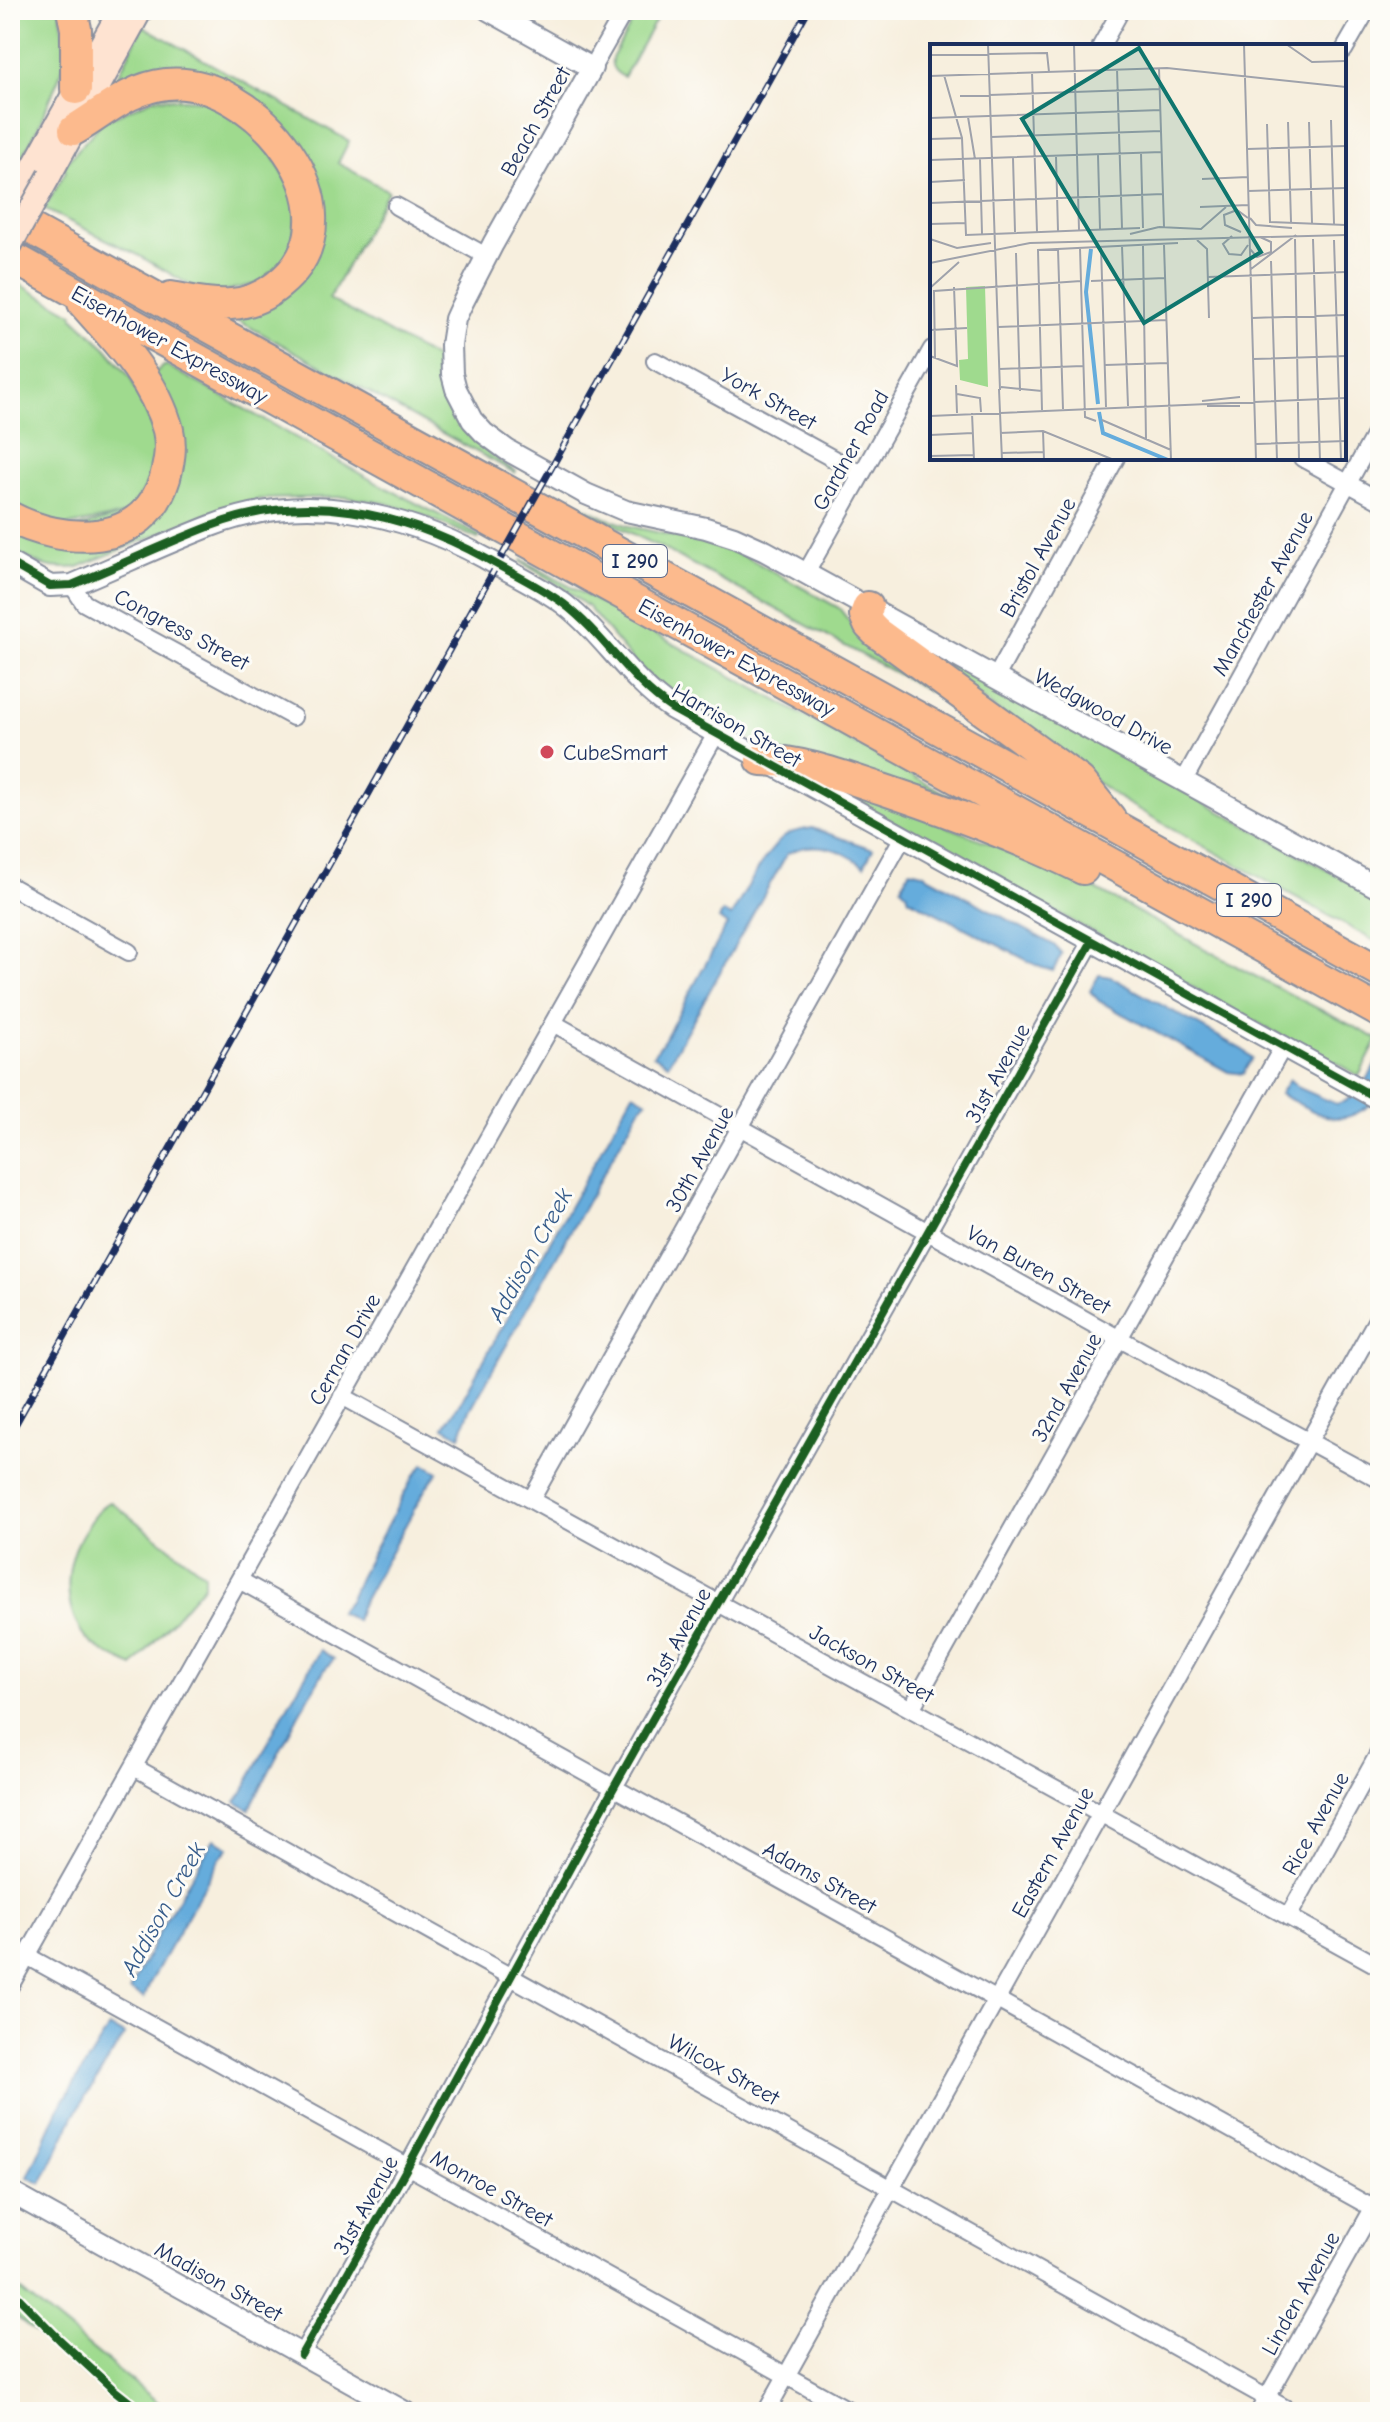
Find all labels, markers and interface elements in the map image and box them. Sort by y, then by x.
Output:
inset map [930,44,1346,460]
street label: Beach Street [495,62,577,181]
street label: Eisenhower Expressway [67,280,272,410]
street label: York Street [716,362,821,436]
street label: Gardner Road [807,386,895,515]
street label: Bristol Avenue [994,493,1081,622]
street label: Manchester Avenue [1207,507,1319,680]
road number: I 290 [603,545,667,577]
street label: Congress Street [110,583,254,677]
street label: Eisenhower Expressway [634,593,839,723]
street label: Wedgwood Drive [1030,663,1177,761]
street label: Harrison Street [667,678,806,774]
place label: CubeSmart [563,740,668,766]
marker: CubeSmart [538,743,556,761]
road number: I 290 [1217,884,1281,916]
street label: 31st Avenue [960,1019,1036,1128]
street label: 30th Avenue [660,1102,740,1217]
water label: Addison Creek [481,1183,578,1327]
street label: Van Buren Street [962,1220,1116,1320]
street label: Cernan Drive [304,1289,386,1410]
street label: 32nd Avenue [1026,1328,1108,1447]
street label: 31st Avenue [641,1583,717,1692]
street label: Jackson Street [805,1619,939,1709]
street label: Rice Avenue [1277,1767,1355,1880]
street label: Eastern Avenue [1006,1782,1100,1922]
street label: Adams Street [758,1836,881,1920]
water label: Addison Creek [114,1837,211,1981]
street label: Wilcox Street [663,2029,784,2112]
street label: Monroe Street [426,2145,558,2233]
street label: 31st Avenue [328,2151,404,2260]
street label: Linden Avenue [1256,2227,1346,2360]
street label: Madison Street [150,2236,287,2328]

